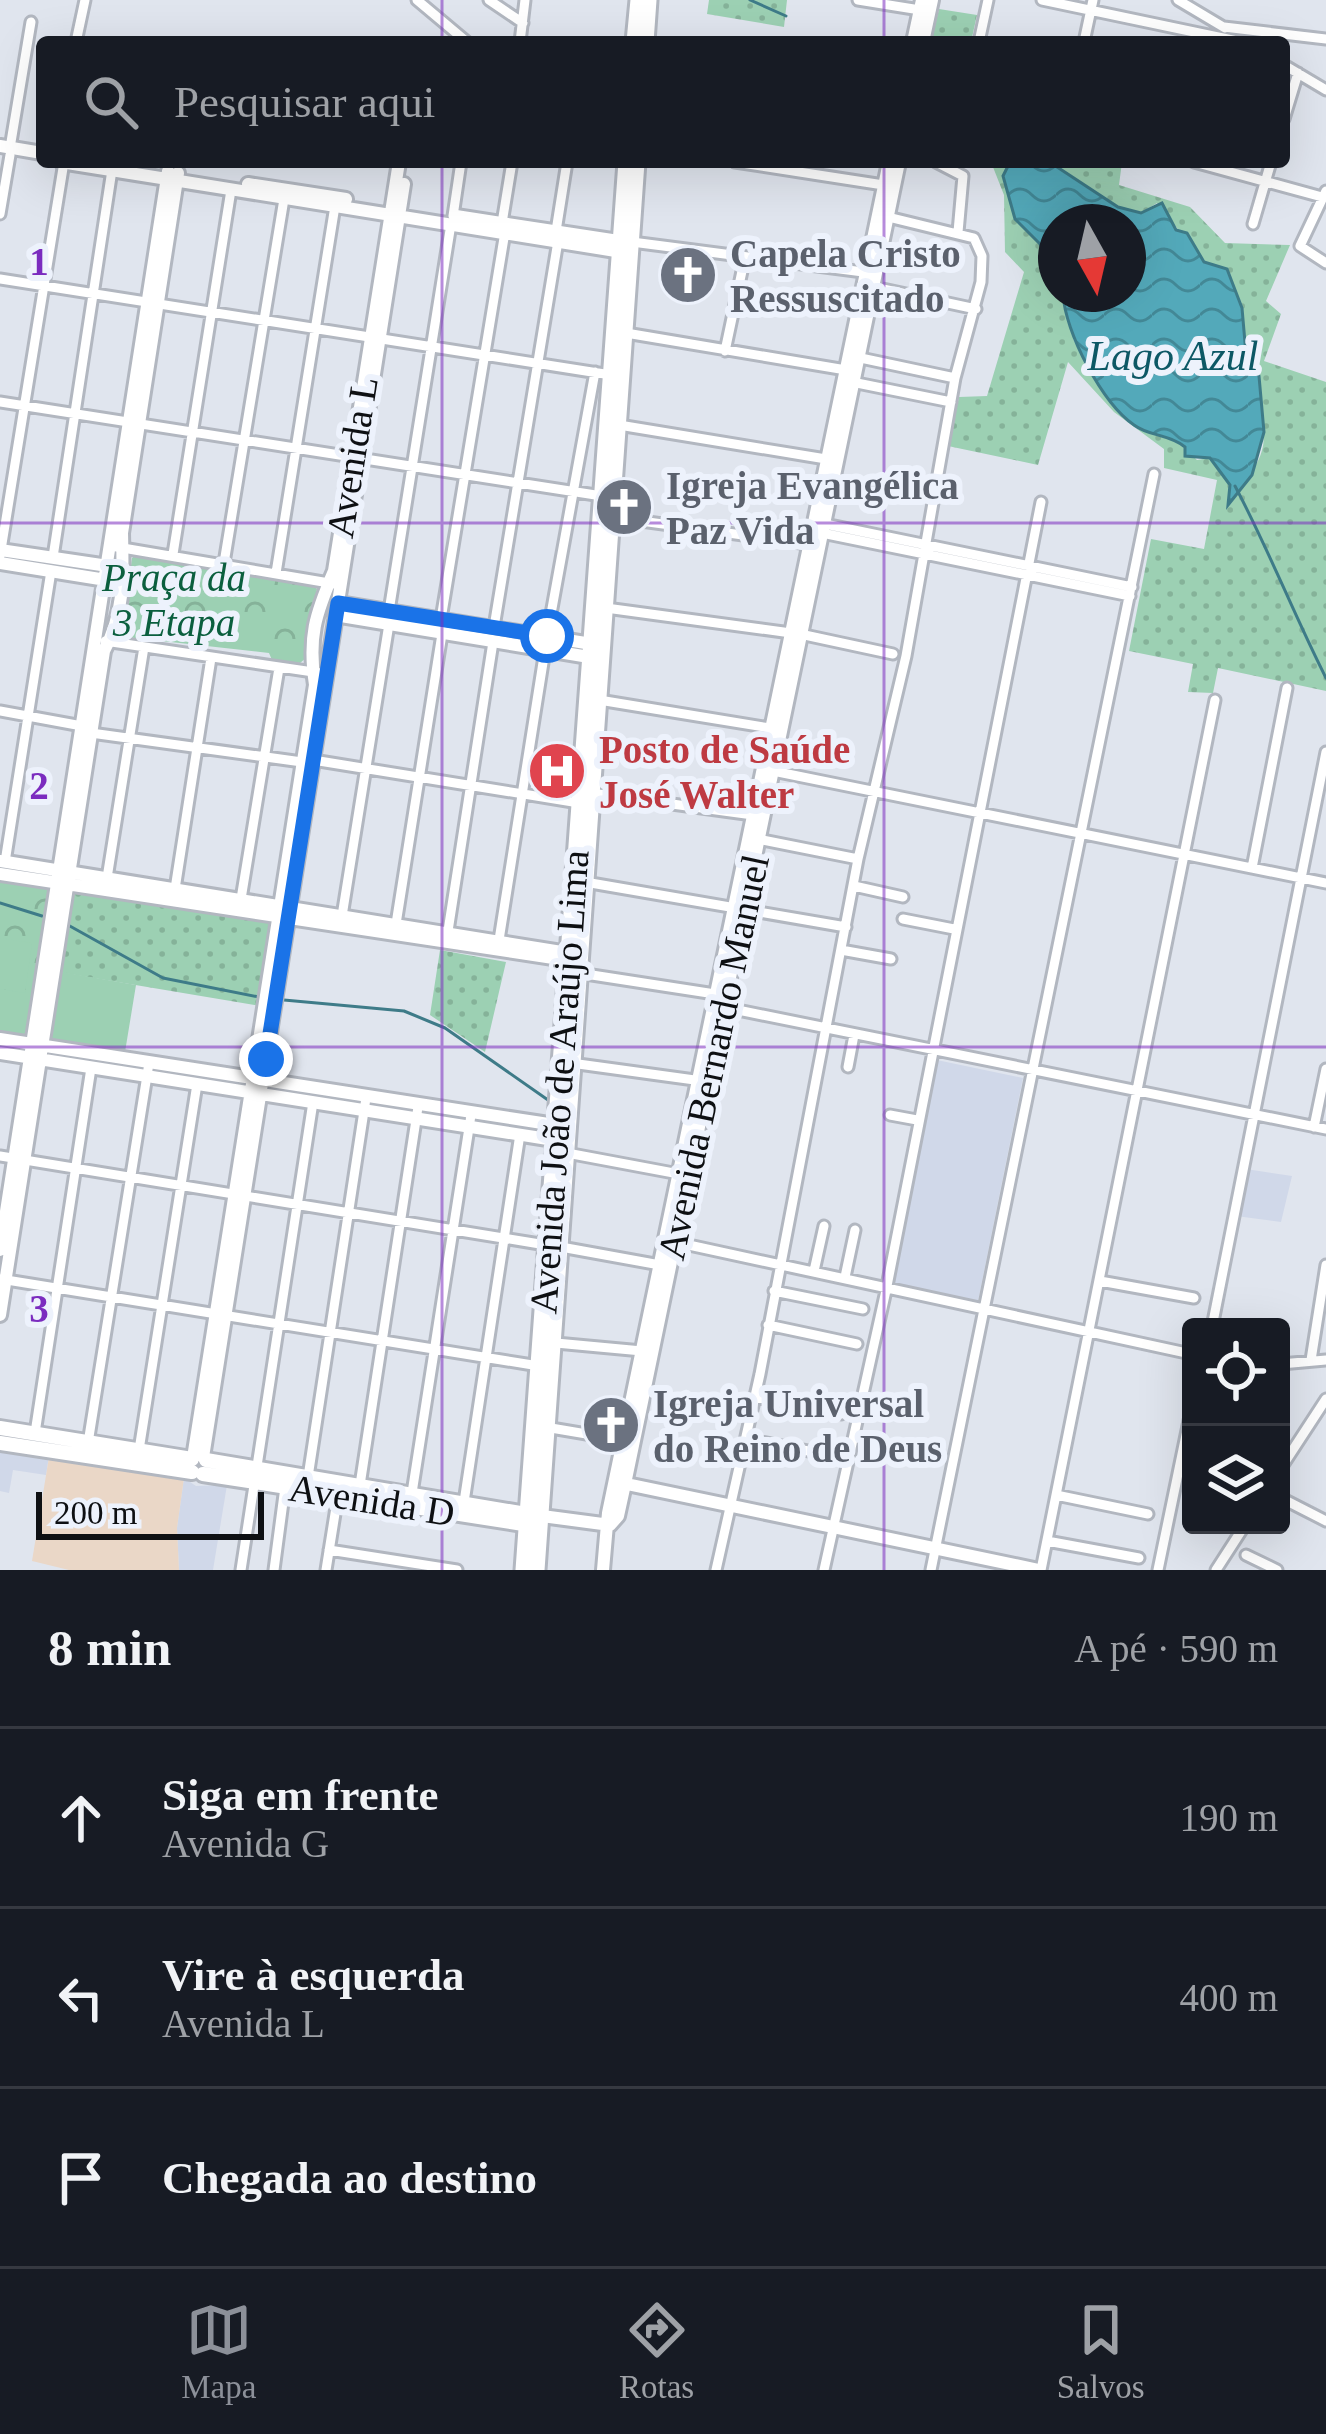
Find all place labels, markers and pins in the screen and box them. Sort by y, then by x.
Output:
place label: Capela Cristo Ressuscitado [730,232,961,320]
church icon: Capela Cristo Ressuscitado [657,244,719,306]
place label: Igreja Evangélica Paz Vida [666,464,959,552]
church icon: Igreja Evangélica Paz Vida [593,476,655,538]
place label: Posto de Saúde José Walter [599,728,850,816]
hospital icon: Posto de Saúde José Walter [526,740,588,802]
place label: Igreja Universal do Reino de Deus [653,1382,942,1470]
church icon: Igreja Universal do Reino de Deus [580,1394,642,1456]

